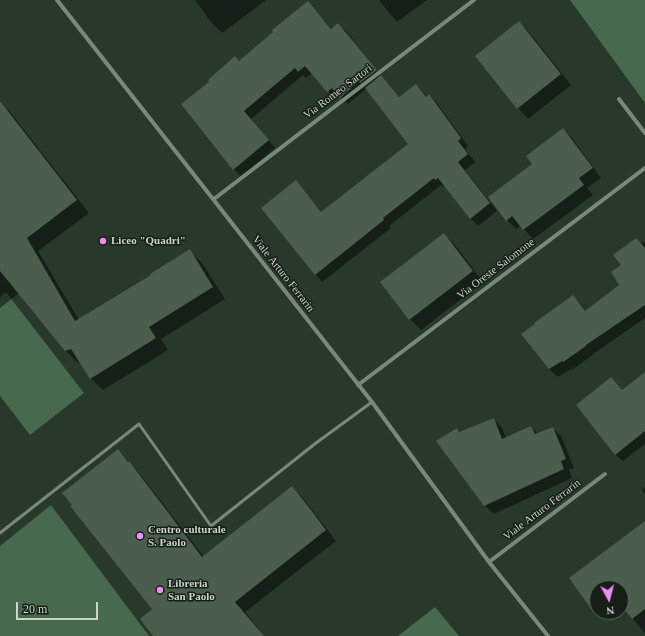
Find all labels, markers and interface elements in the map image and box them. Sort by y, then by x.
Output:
street label: Via Romeo Sartori [301,62,375,122]
street label: Viale Arturo Ferrarin [249,233,317,315]
place label: Liceo "Quadri" [111,234,186,248]
marker: Liceo "Quadri" [98,236,108,246]
street label: Via Oreste Salomone [455,236,537,302]
street label: Viale Arturo Ferrarin [501,477,583,543]
place label: Centro culturale S. Paolo [148,523,226,549]
marker: Centro culturale S. Paolo [135,531,145,541]
place label: Libreria San Paolo [168,577,215,603]
north arrow [589,580,629,620]
marker: Libreria San Paolo [155,585,165,595]
scale bar [18,594,100,620]
text: 20 m [23,602,47,616]
text: N [606,604,615,617]

